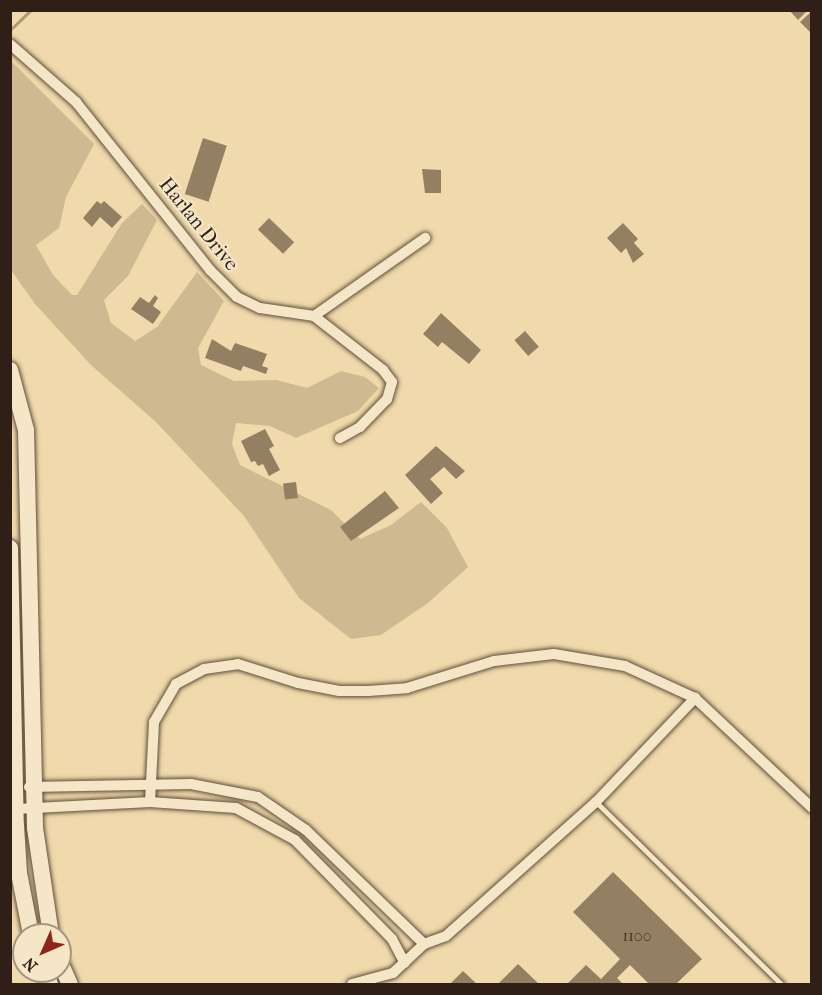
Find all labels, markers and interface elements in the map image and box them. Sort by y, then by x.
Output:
street label: Harlan Drive [154,173,244,275]
north arrow [12,923,72,983]
house number: 1100 [623,926,651,946]
text: N [19,954,41,976]

